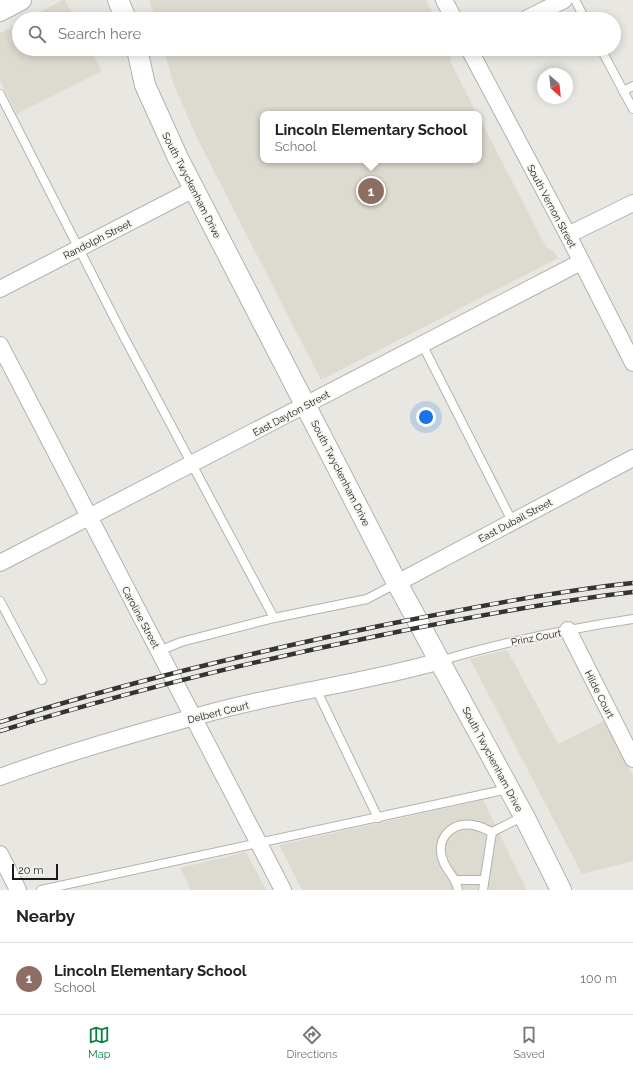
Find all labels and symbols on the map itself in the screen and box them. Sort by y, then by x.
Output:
north arrow [537,68,573,104]
street label: South Twyckenham Drive [160,131,223,240]
street label: South Vernon Street [525,163,578,250]
pin: 1 [358,176,384,206]
street label: Randolph Street [61,217,134,261]
street label: East Dayton Street [251,388,332,438]
your location [416,407,436,427]
street label: South Twyckenham Drive [309,419,372,528]
street label: East Dubail Street [477,496,555,545]
street label: Caroline Street [120,584,162,651]
street label: Prinz Court [510,627,563,648]
street label: Hilde Court [583,668,617,721]
street label: Delbert Court [186,699,251,725]
street label: South Twyckenham Drive [460,705,525,814]
scale bar [12,862,58,881]

